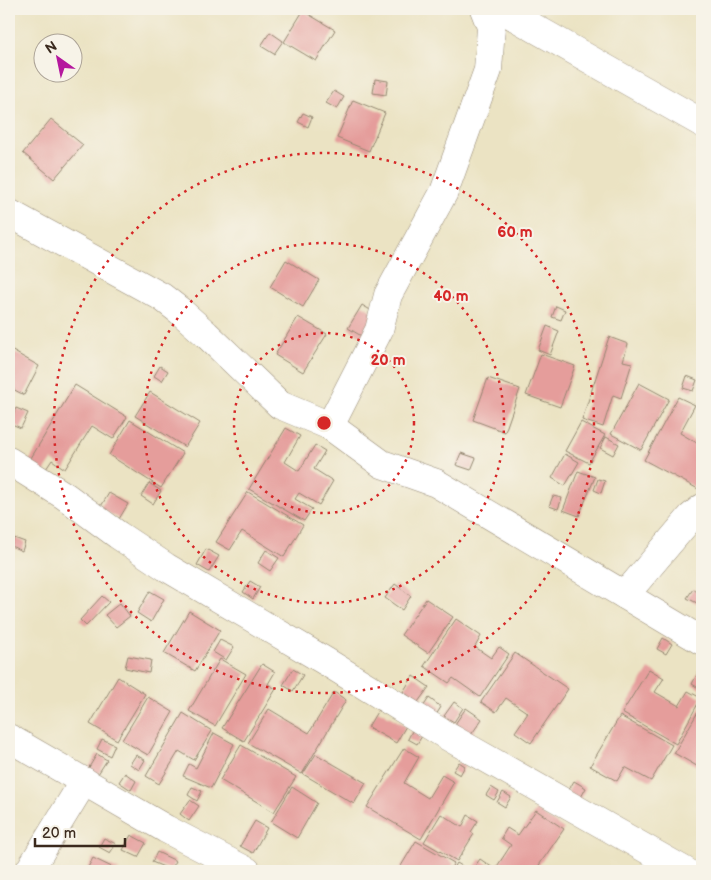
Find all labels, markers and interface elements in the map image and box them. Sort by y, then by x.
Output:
north arrow [32,32,82,82]
text: N [42,38,60,58]
text: 60 m [497,223,533,242]
text: 40 m [433,287,469,306]
text: 20 m [371,351,406,370]
centre of rings [315,414,333,432]
scale bar [35,815,125,847]
text: 20 m [42,824,76,843]

